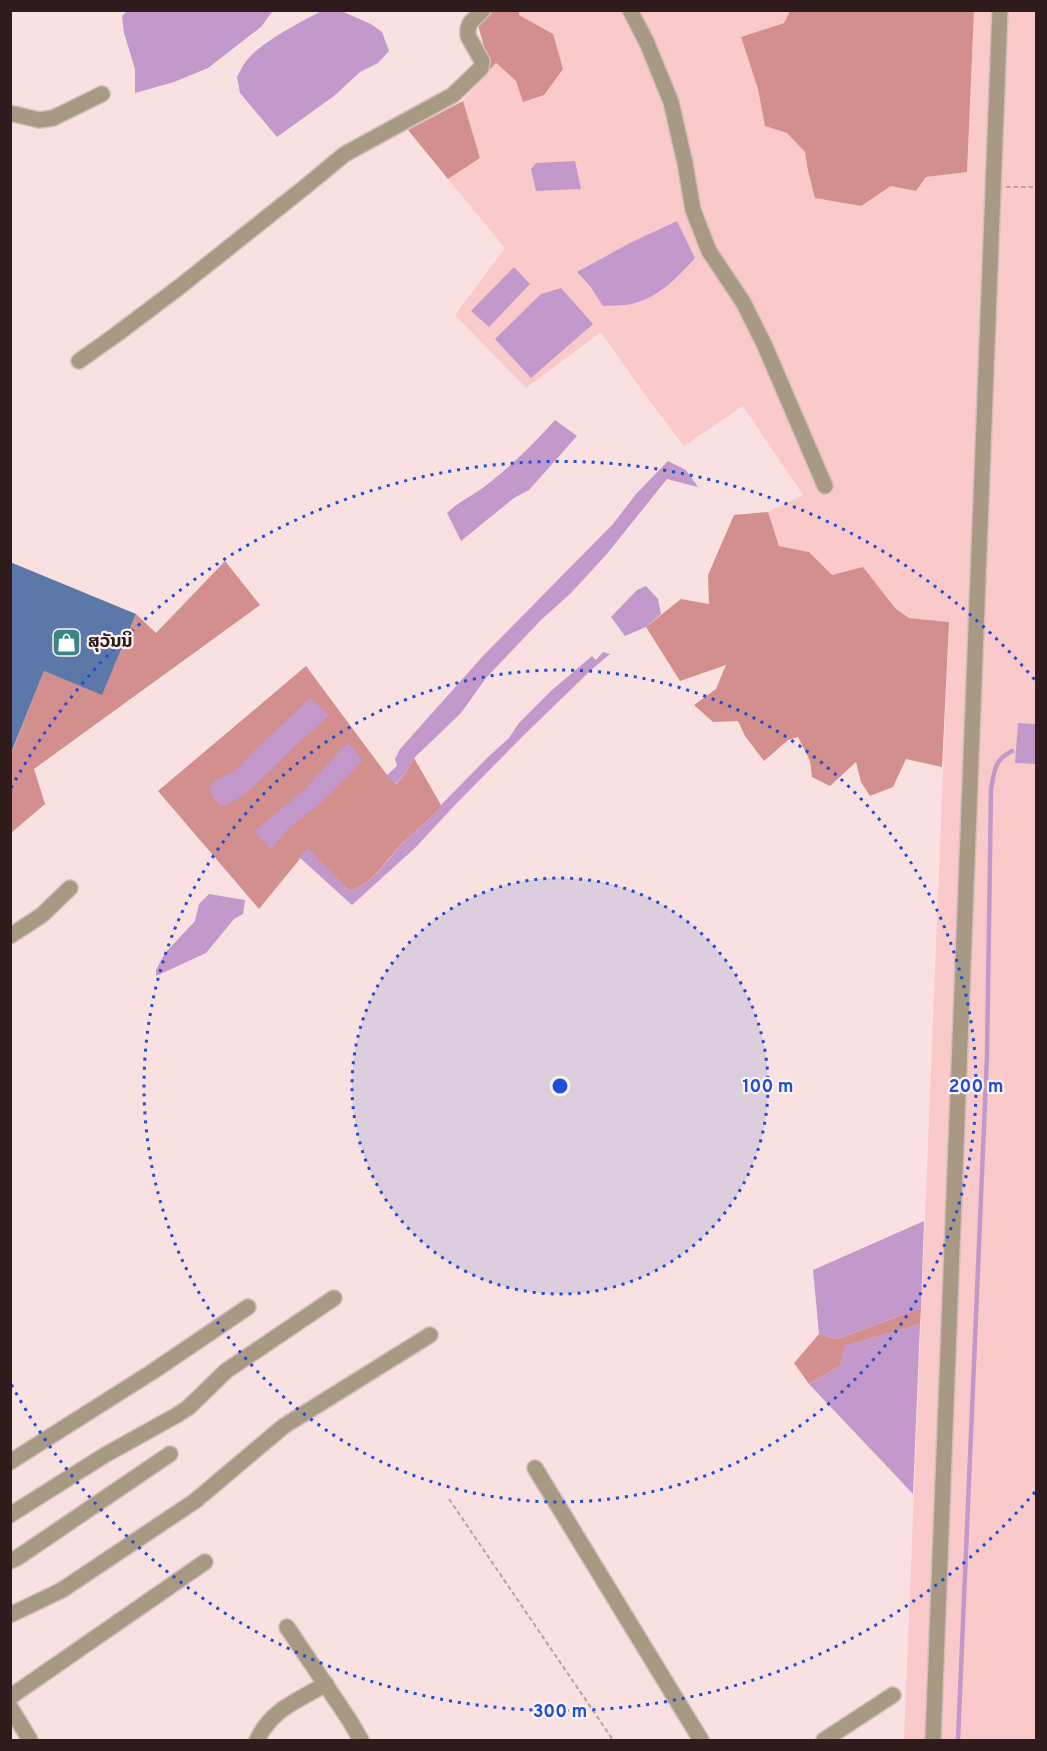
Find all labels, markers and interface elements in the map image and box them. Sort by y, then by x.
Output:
shop icon: ສຸວັນນິ [51,626,83,658]
place label: ສຸວັນນິ [88,630,133,654]
centre of rings [550,1076,570,1096]
text: 100 m [742,1076,794,1099]
text: 200 m [948,1076,1004,1099]
text: 300 m [533,1701,587,1724]

